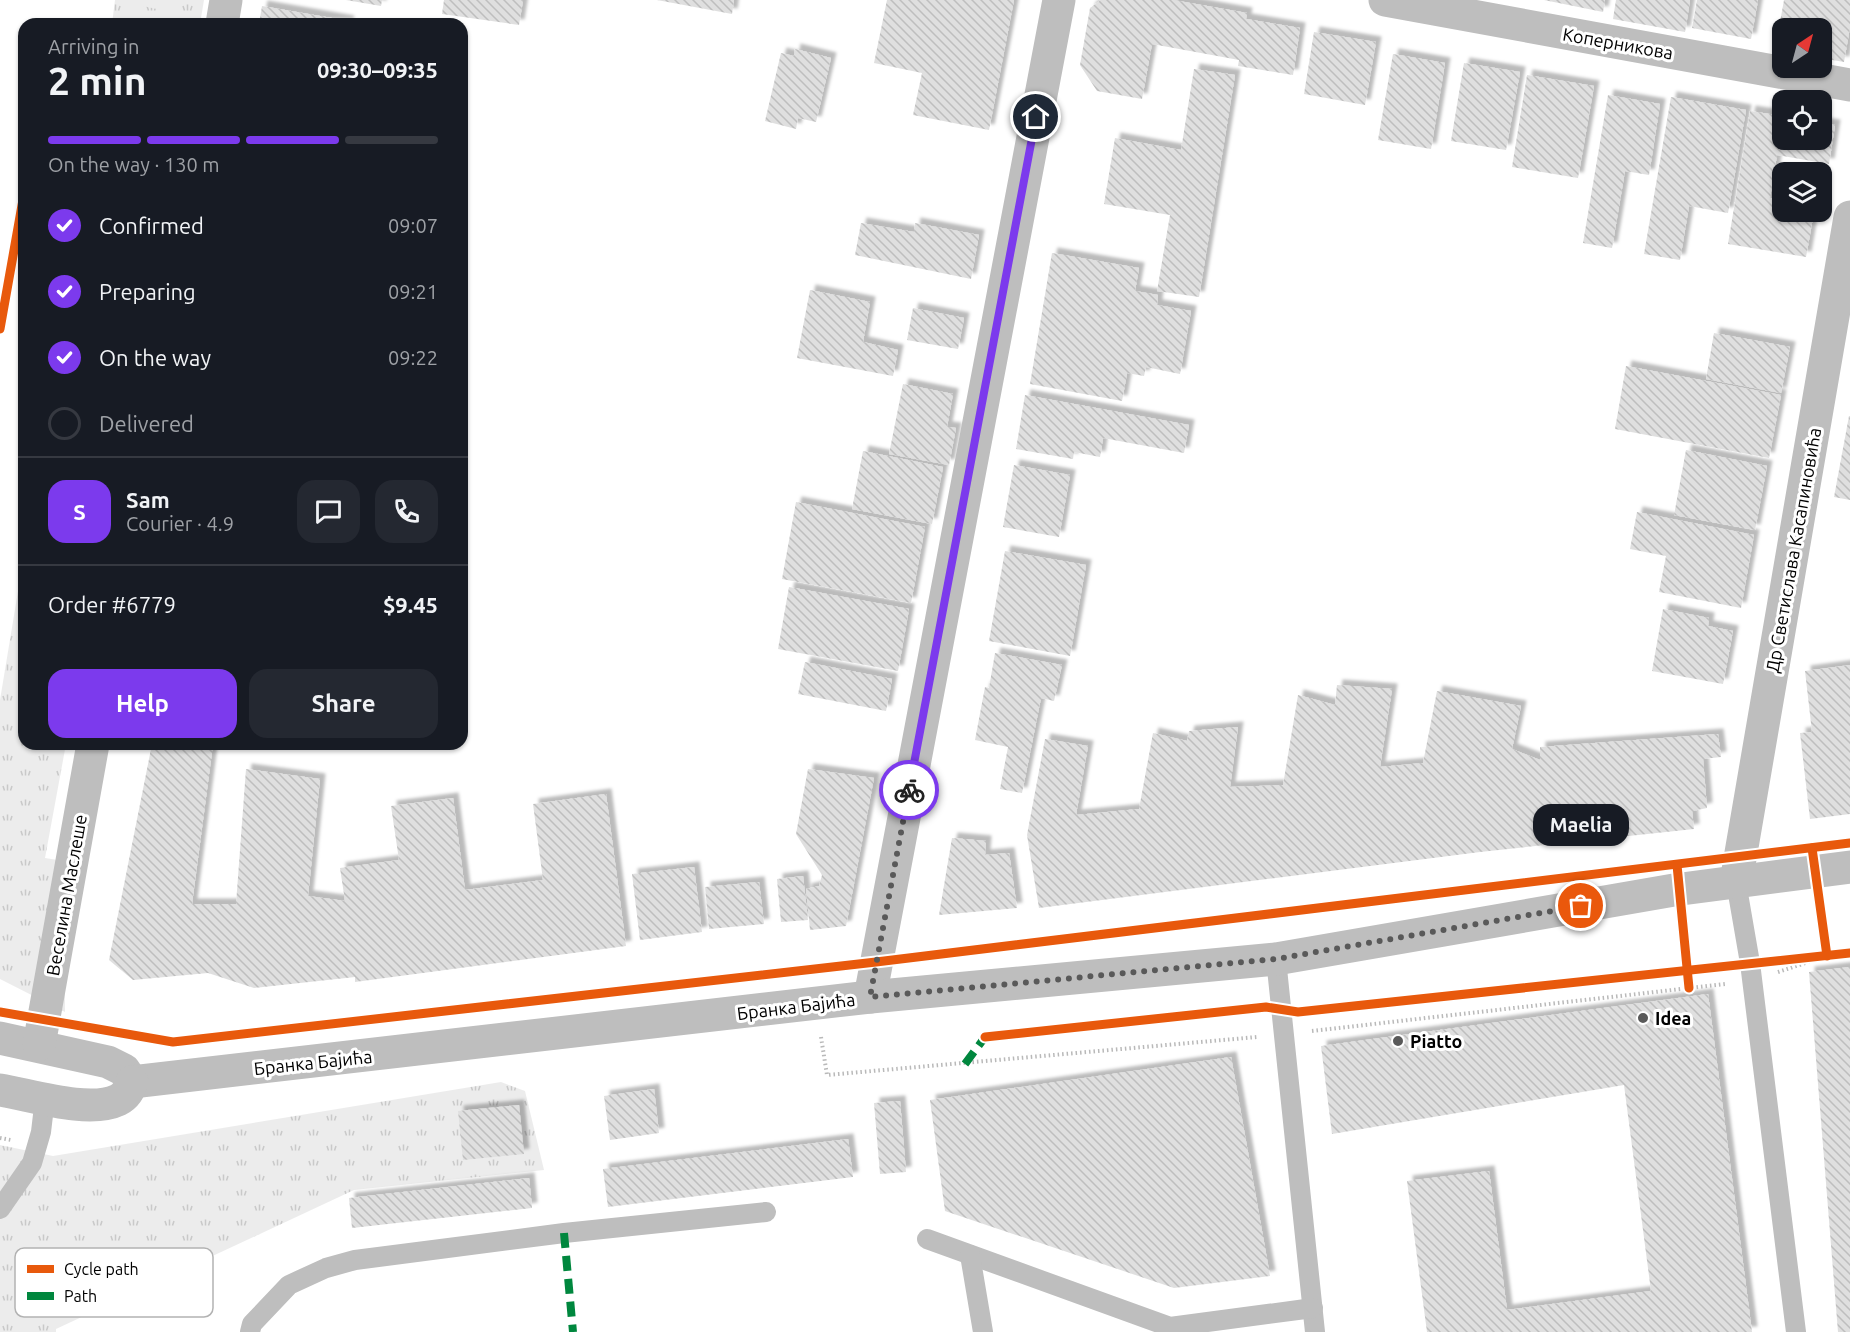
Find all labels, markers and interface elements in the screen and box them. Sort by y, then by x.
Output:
north arrow [1772,18,1832,78]
map controls [1772,18,1832,222]
street label: Коперникова [1561,23,1675,63]
text: Arriving in [48,35,139,58]
text: 09:30–09:35 [317,57,438,82]
text: 2 min [48,59,147,102]
button: locate [1772,90,1832,150]
pin [1010,91,1061,142]
icon: home [1019,100,1052,133]
text: On the way · 130 m [48,153,220,176]
button: layers [1772,162,1832,222]
icon: check [48,209,81,242]
text: Confirmed [99,213,204,238]
text: 09:07 [388,214,438,237]
icon: check [48,275,81,308]
text: Preparing [99,279,196,304]
text: 09:21 [388,280,438,303]
icon: check [48,341,81,374]
text: On the way [99,345,211,370]
text: 09:22 [388,346,438,369]
text: Delivered [99,411,194,436]
street label: Др Светислава Касапиновића [1762,426,1824,674]
button: chat [297,480,360,543]
button: phone [375,480,438,543]
text: Sam [126,487,170,512]
text: S [73,499,86,524]
text: Courier · 4.9 [126,512,234,535]
text: Order #6779 [48,592,176,617]
text: $9.45 [383,592,438,617]
button: Help [48,669,237,738]
button: Share [249,669,438,738]
courier [879,760,939,820]
icon: bike [893,774,926,807]
callout: Maelia [1533,804,1629,846]
street label: Веселина Маслеше [42,813,90,977]
text: Maelia [1550,813,1612,836]
pin [1555,880,1606,931]
icon: bag [1564,889,1597,922]
street label: Бранка Бајића [736,989,856,1023]
place label: Idea [1655,1008,1691,1028]
marker: Idea [1636,1011,1650,1025]
place label: Piatto [1410,1031,1462,1051]
marker: Piatto [1391,1034,1405,1048]
street label: Бранка Бајића [253,1046,373,1078]
legend [15,1248,213,1317]
text: Cycle path [64,1260,139,1278]
text: Path [64,1287,97,1305]

